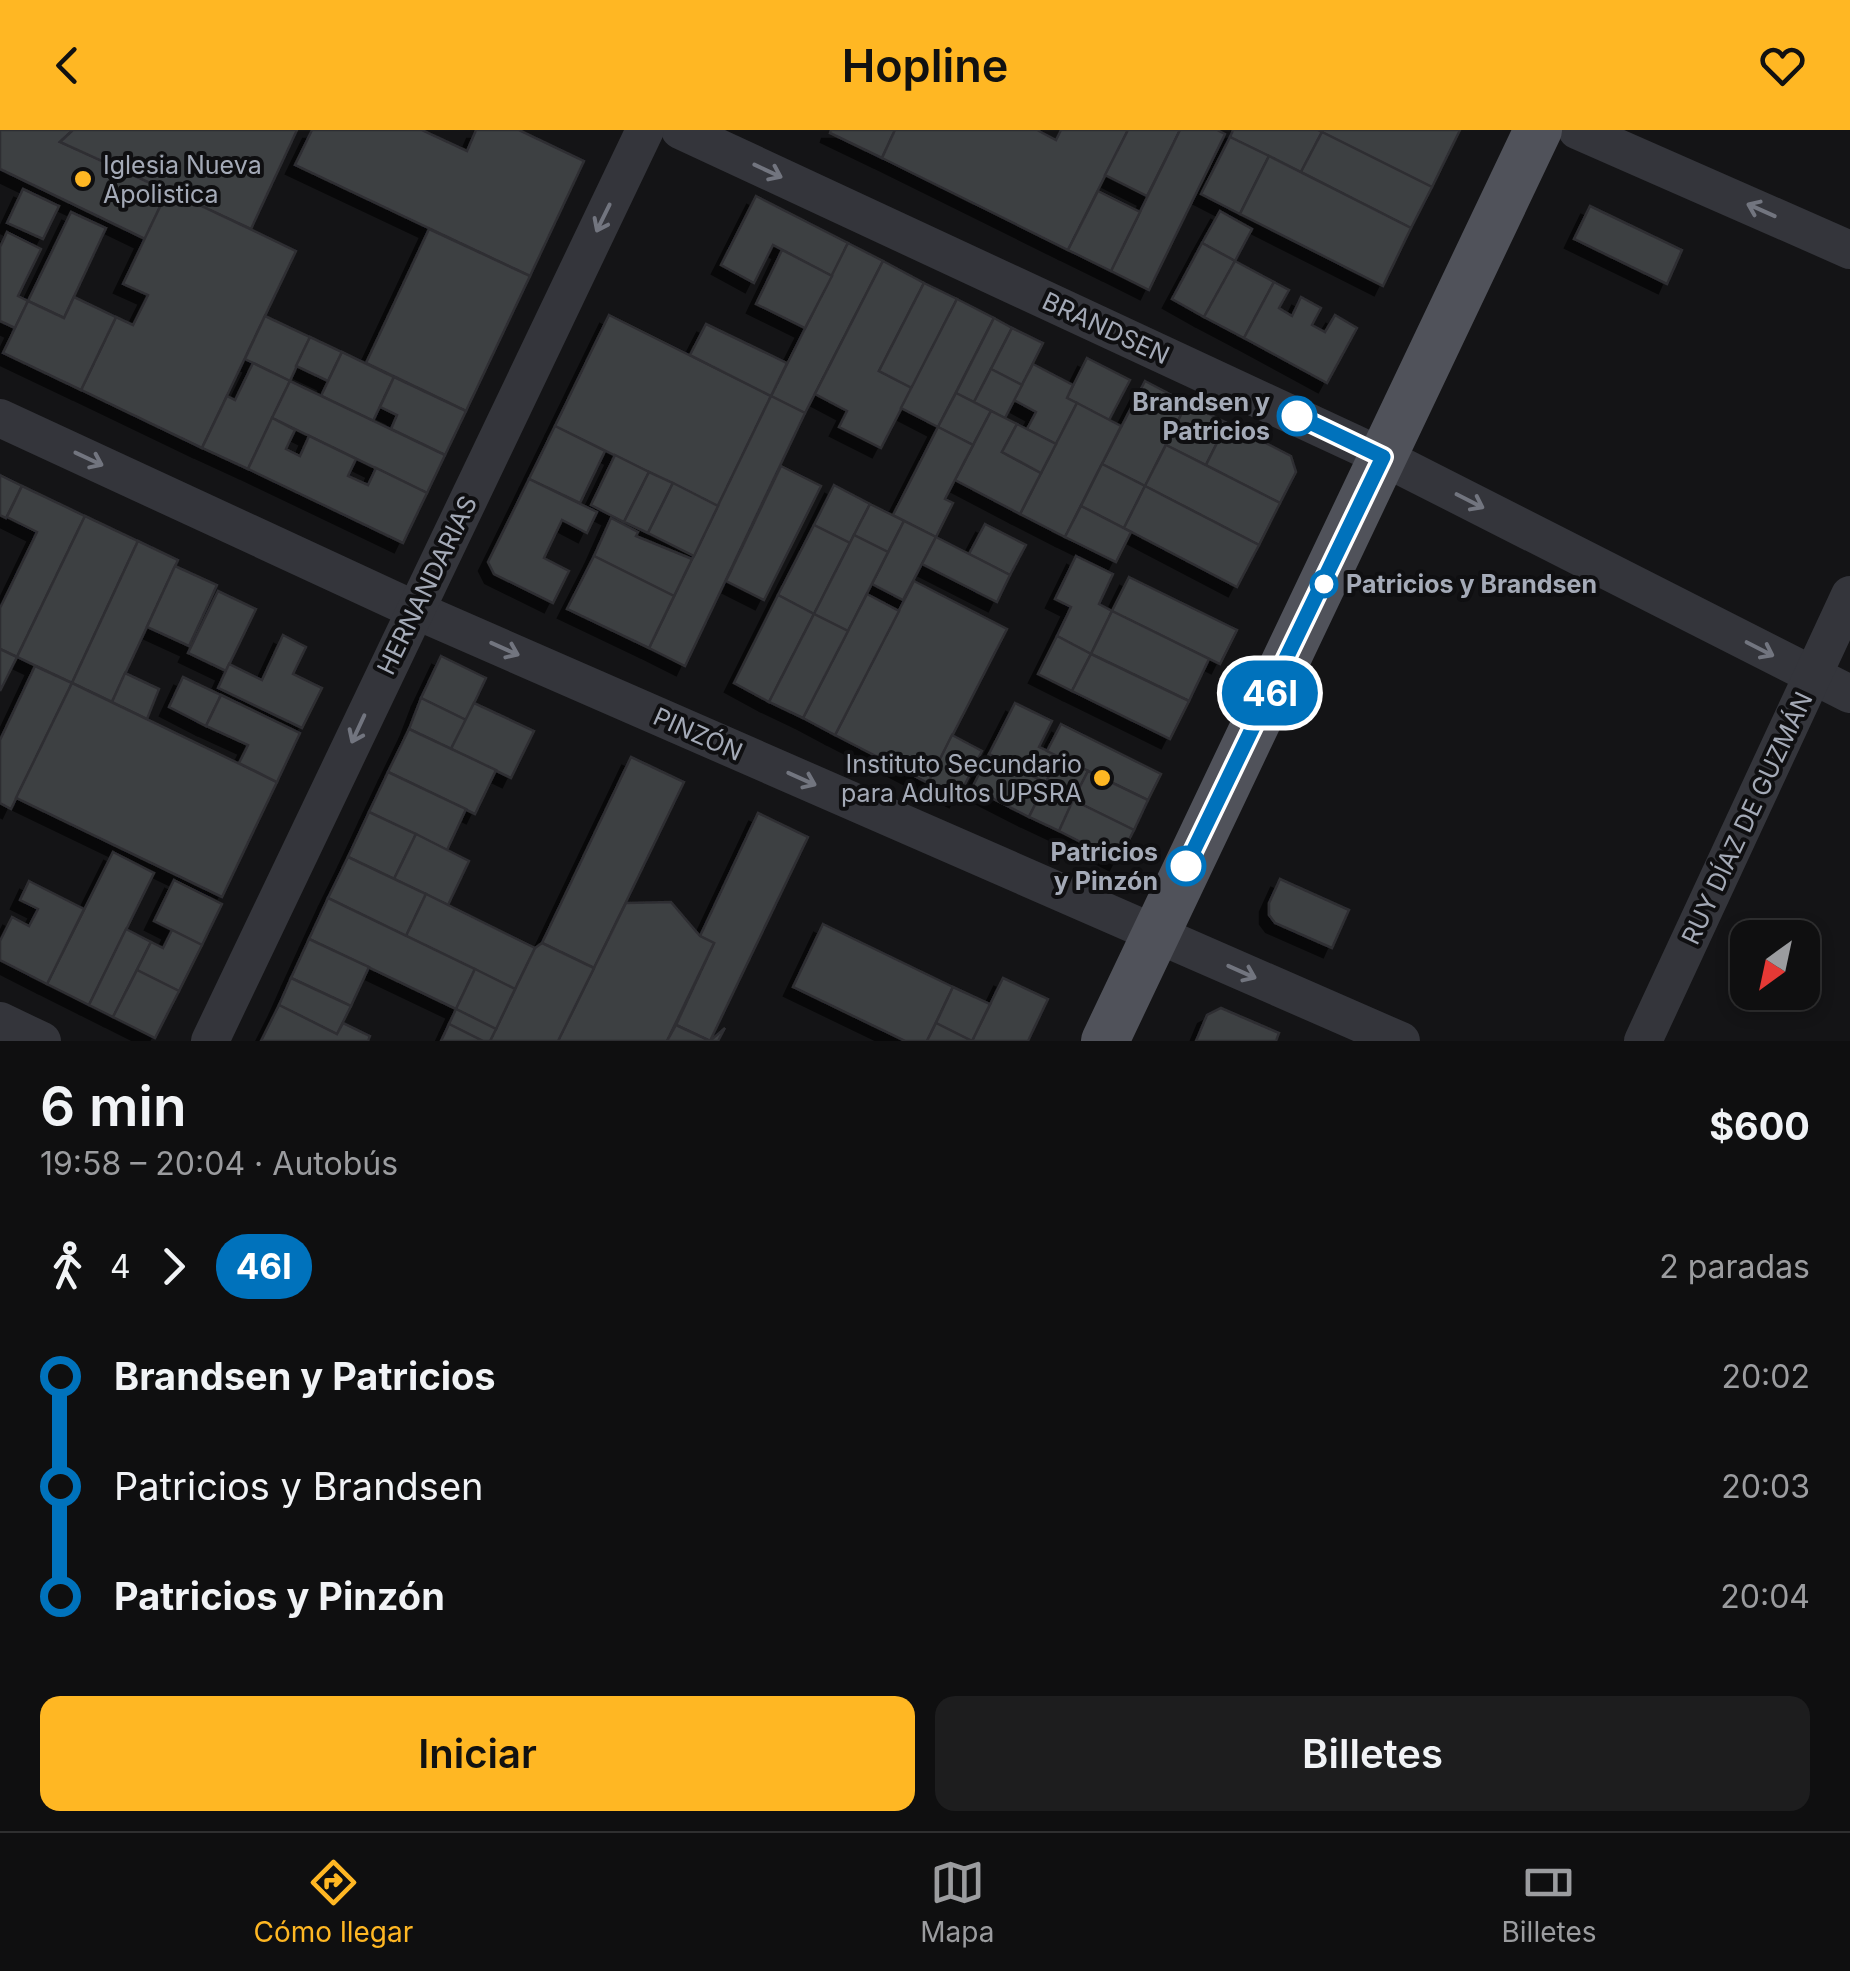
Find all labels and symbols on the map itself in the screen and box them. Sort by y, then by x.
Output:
place label: Iglesia Nueva Apolistica [103,150,262,209]
one-way arrow [752,163,783,181]
marker: Iglesia Nueva Apolistica [72,168,94,190]
one-way arrow [1747,200,1777,219]
one-way arrow [592,202,611,232]
street label: BRANDSEN [1038,286,1174,370]
place label: Brandsen y Patricios [1132,387,1270,446]
marker: Brandsen y Patricios [1278,397,1316,435]
one-way arrow [73,450,103,469]
street label: HERNANDARIAS [371,491,483,679]
one-way arrow [1455,492,1485,511]
place label: Patricios y Brandsen [1346,569,1597,599]
marker: Patricios y Brandsen [1311,571,1337,597]
one-way arrow [1745,640,1774,659]
one-way arrow [489,641,520,659]
line badge: 46I [1212,660,1328,726]
street label: RUY DÍAZ DE GUZMÁN [1674,687,1819,949]
street label: PINZÓN [649,700,748,767]
one-way arrow [348,713,367,743]
place label: Instituto Secundario para Adultos UPSRA [841,749,1082,808]
marker: Instituto Secundario para Adultos UPSRA [1091,767,1113,789]
one-way arrow [786,771,817,789]
place label: Patricios y Pinzón [1050,837,1158,896]
marker: Patricios y Pinzón [1167,847,1205,885]
north arrow [1730,920,1820,1010]
one-way arrow [1226,964,1257,982]

